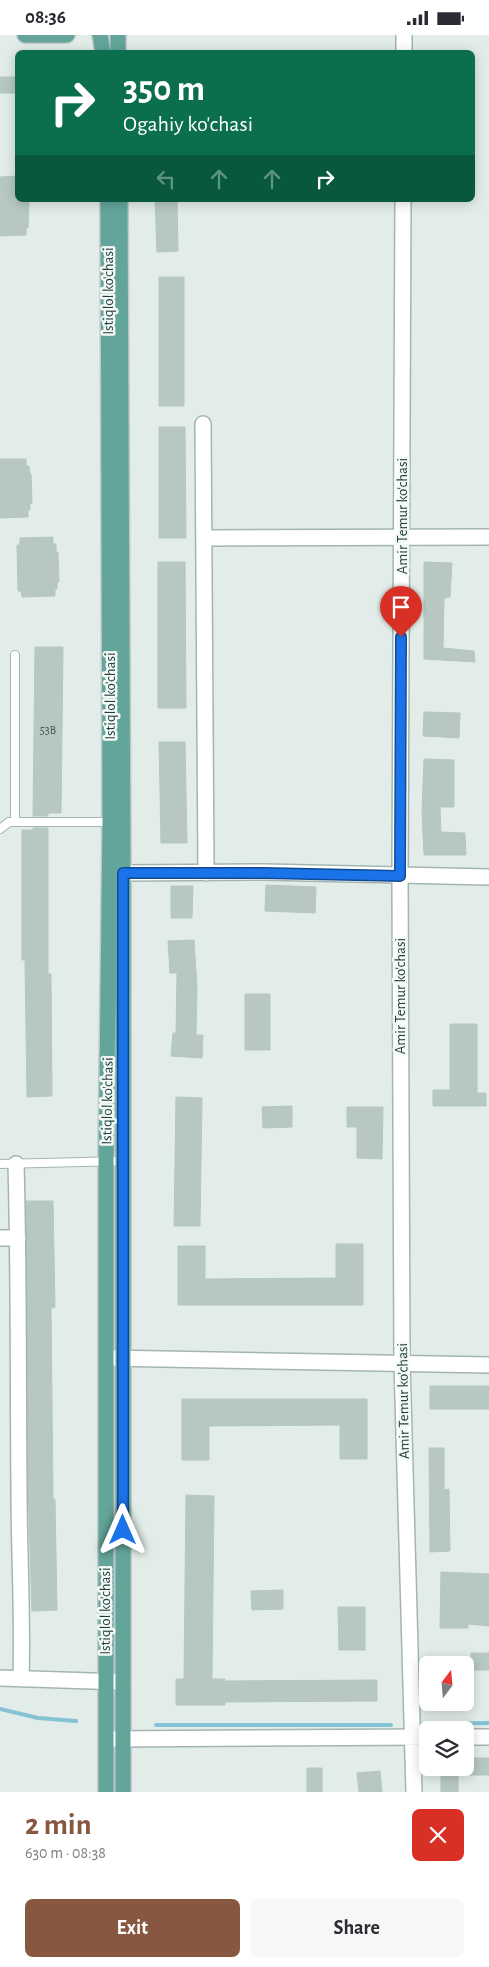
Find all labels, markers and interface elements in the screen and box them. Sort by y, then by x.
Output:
text: 08:36 [25,8,66,27]
icon: right [40,70,105,135]
text: 350 m [123,72,205,107]
text: Ogahiy ko'chasi [123,113,253,135]
icon: left [152,165,180,193]
icon: ahead [205,165,233,193]
icon: ahead [258,165,286,193]
icon: right [311,165,339,193]
street label: Istiqlol ko'chasi [101,247,116,335]
street label: Amir Temur ko'chasi [395,458,410,574]
pin [380,586,422,637]
icon: arrive [387,593,415,621]
street label: Istiqlol ko'chasi [103,652,118,740]
house number: 53B [40,724,56,736]
street label: Amir Temur ko'chasi [393,938,408,1054]
street label: Istiqlol ko'chasi [99,1057,116,1145]
street label: Amir Temur ko'chasi [395,1343,412,1459]
position arrow [96,1503,148,1555]
street label: Istiqlol ko'chasi [98,1567,113,1655]
north arrow [419,1656,474,1711]
map controls [419,1656,474,1776]
button: layers [419,1721,474,1776]
button: close [412,1809,464,1861]
text: 2 min [25,1810,92,1840]
text: 630 m · 08:38 [25,1845,106,1861]
button: Exit [25,1899,240,1957]
button: Share [250,1899,464,1957]

